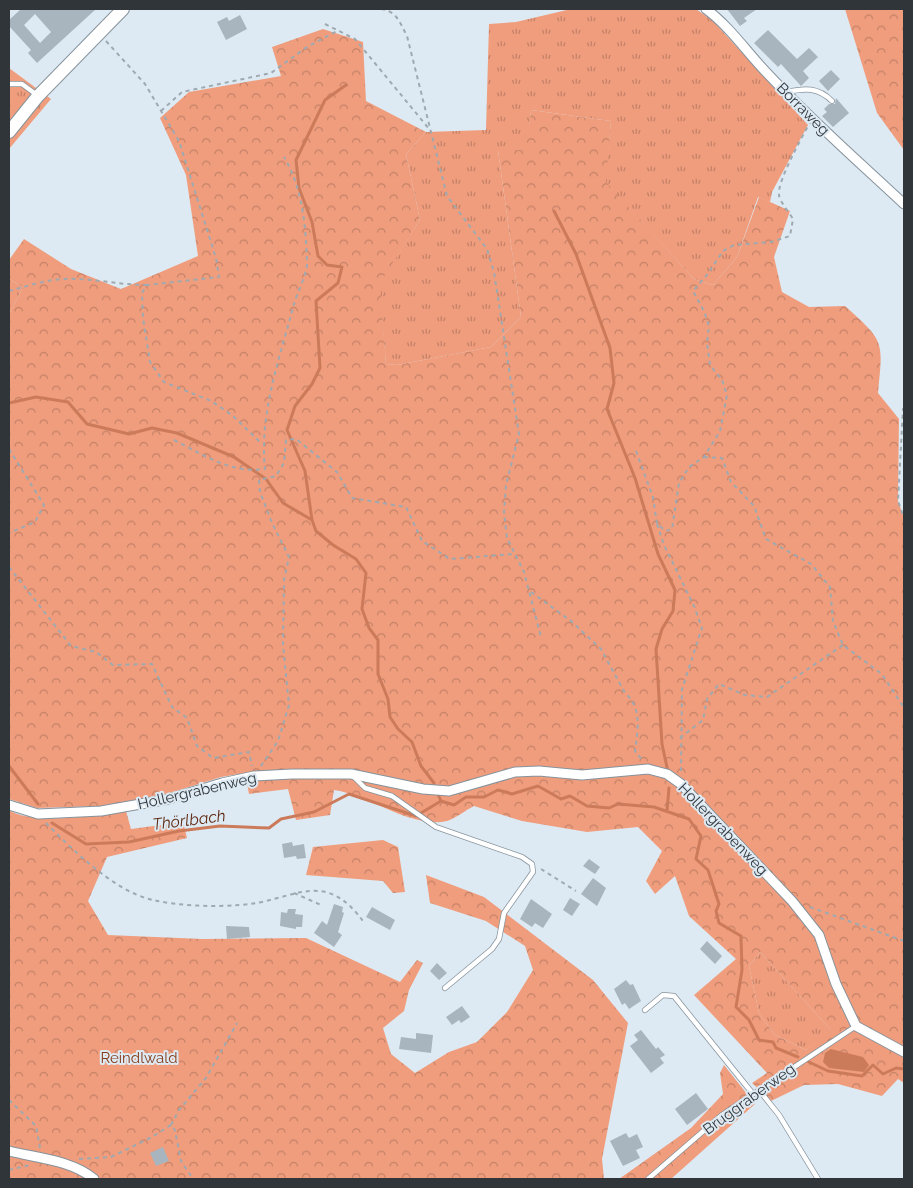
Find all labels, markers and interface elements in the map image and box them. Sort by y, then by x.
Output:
street label: Borraweg [773,79,833,139]
street label: Hollergrabenweg [136,769,258,813]
street label: Hollergrabenweg [674,779,772,879]
water label: Thörlbach [151,806,227,834]
park label: Reindlwald [100,1049,178,1067]
street label: Bruggraberweg [699,1060,799,1138]

